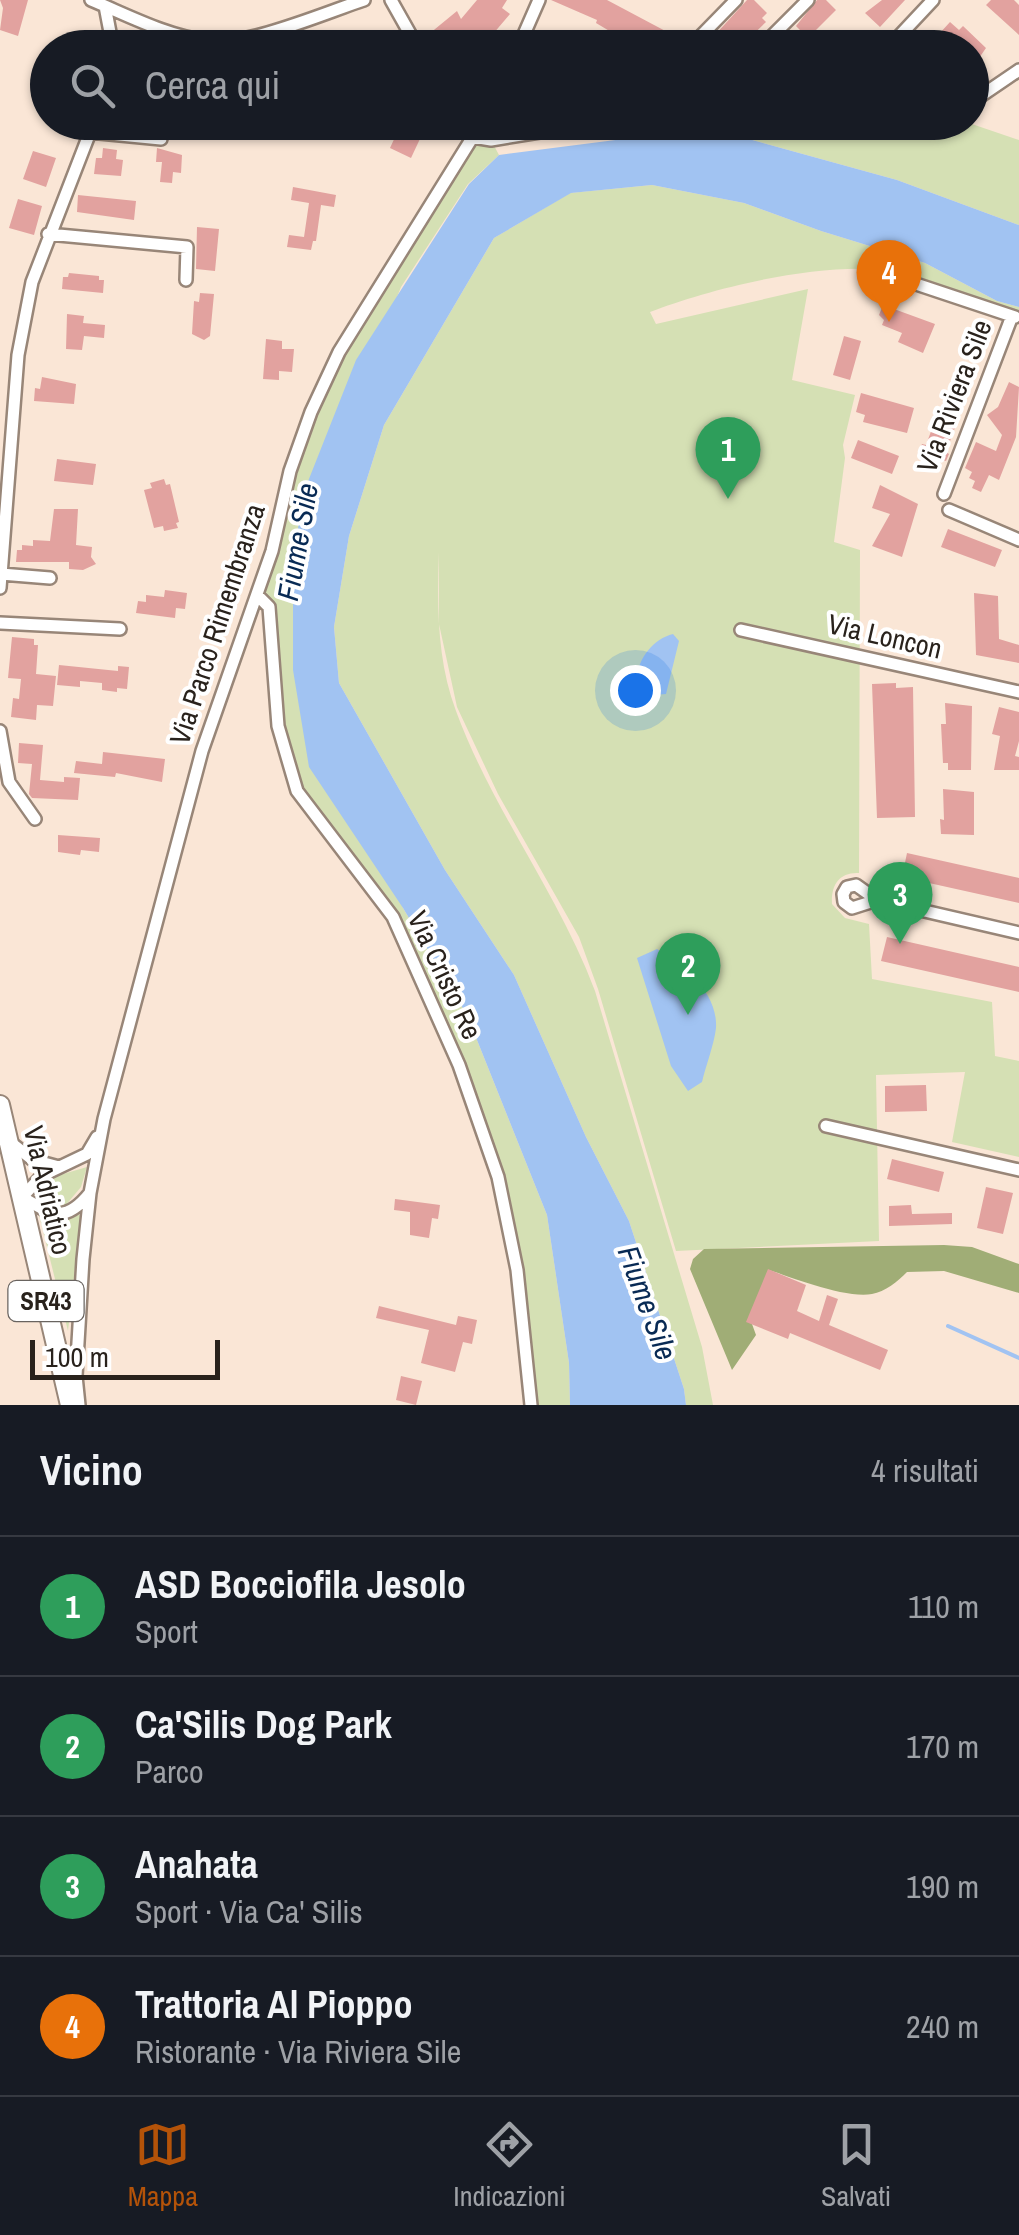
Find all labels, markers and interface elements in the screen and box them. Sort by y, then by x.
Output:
search box [30,30,989,140]
icon: search [65,58,120,113]
text: Cerca qui [145,60,280,111]
pin: 4 [856,240,922,322]
street label: Via Riviera Sile [908,314,1000,478]
pin: 1 [696,416,760,499]
water label: Fiume Sile [267,480,327,604]
street label: Via Parco Rimembranza [160,499,274,749]
street label: Via Loncon [824,604,946,668]
your location [610,665,661,716]
pin: 3 [868,862,932,944]
street label: Via Cristo Re [399,905,491,1045]
pin: 2 [656,932,720,1015]
street label: Via Adriatico [15,1122,81,1258]
water label: Fiume Sile [609,1240,687,1365]
road number: SR43 [8,1281,84,1321]
scale bar [30,1335,220,1380]
text: 100 m [45,1338,109,1376]
text: Vicino [40,1442,143,1498]
text: 4 risultati [871,1449,979,1492]
text: ASD Bocciofila Jesolo [135,1559,466,1610]
text: 1 [65,1585,80,1628]
text: 110 m [908,1585,979,1628]
text: Sport [135,1610,198,1653]
text: Ca'Silis Dog Park [135,1699,392,1750]
text: 2 [65,1725,80,1768]
text: 170 m [906,1725,979,1768]
text: Parco [135,1750,204,1793]
text: Anahata [135,1839,258,1890]
text: 3 [65,1865,80,1908]
text: 190 m [906,1865,979,1908]
text: Sport · Via Ca' Silis [135,1890,363,1933]
text: Trattoria Al Pioppo [135,1979,413,2030]
text: 4 [65,2005,80,2048]
text: 240 m [906,2005,979,2048]
text: Ristorante · Via Riviera Sile [135,2030,461,2073]
tab: Mappa [128,2117,198,2215]
tab: Indicazioni [453,2117,566,2215]
tab: Salvati [821,2117,891,2215]

